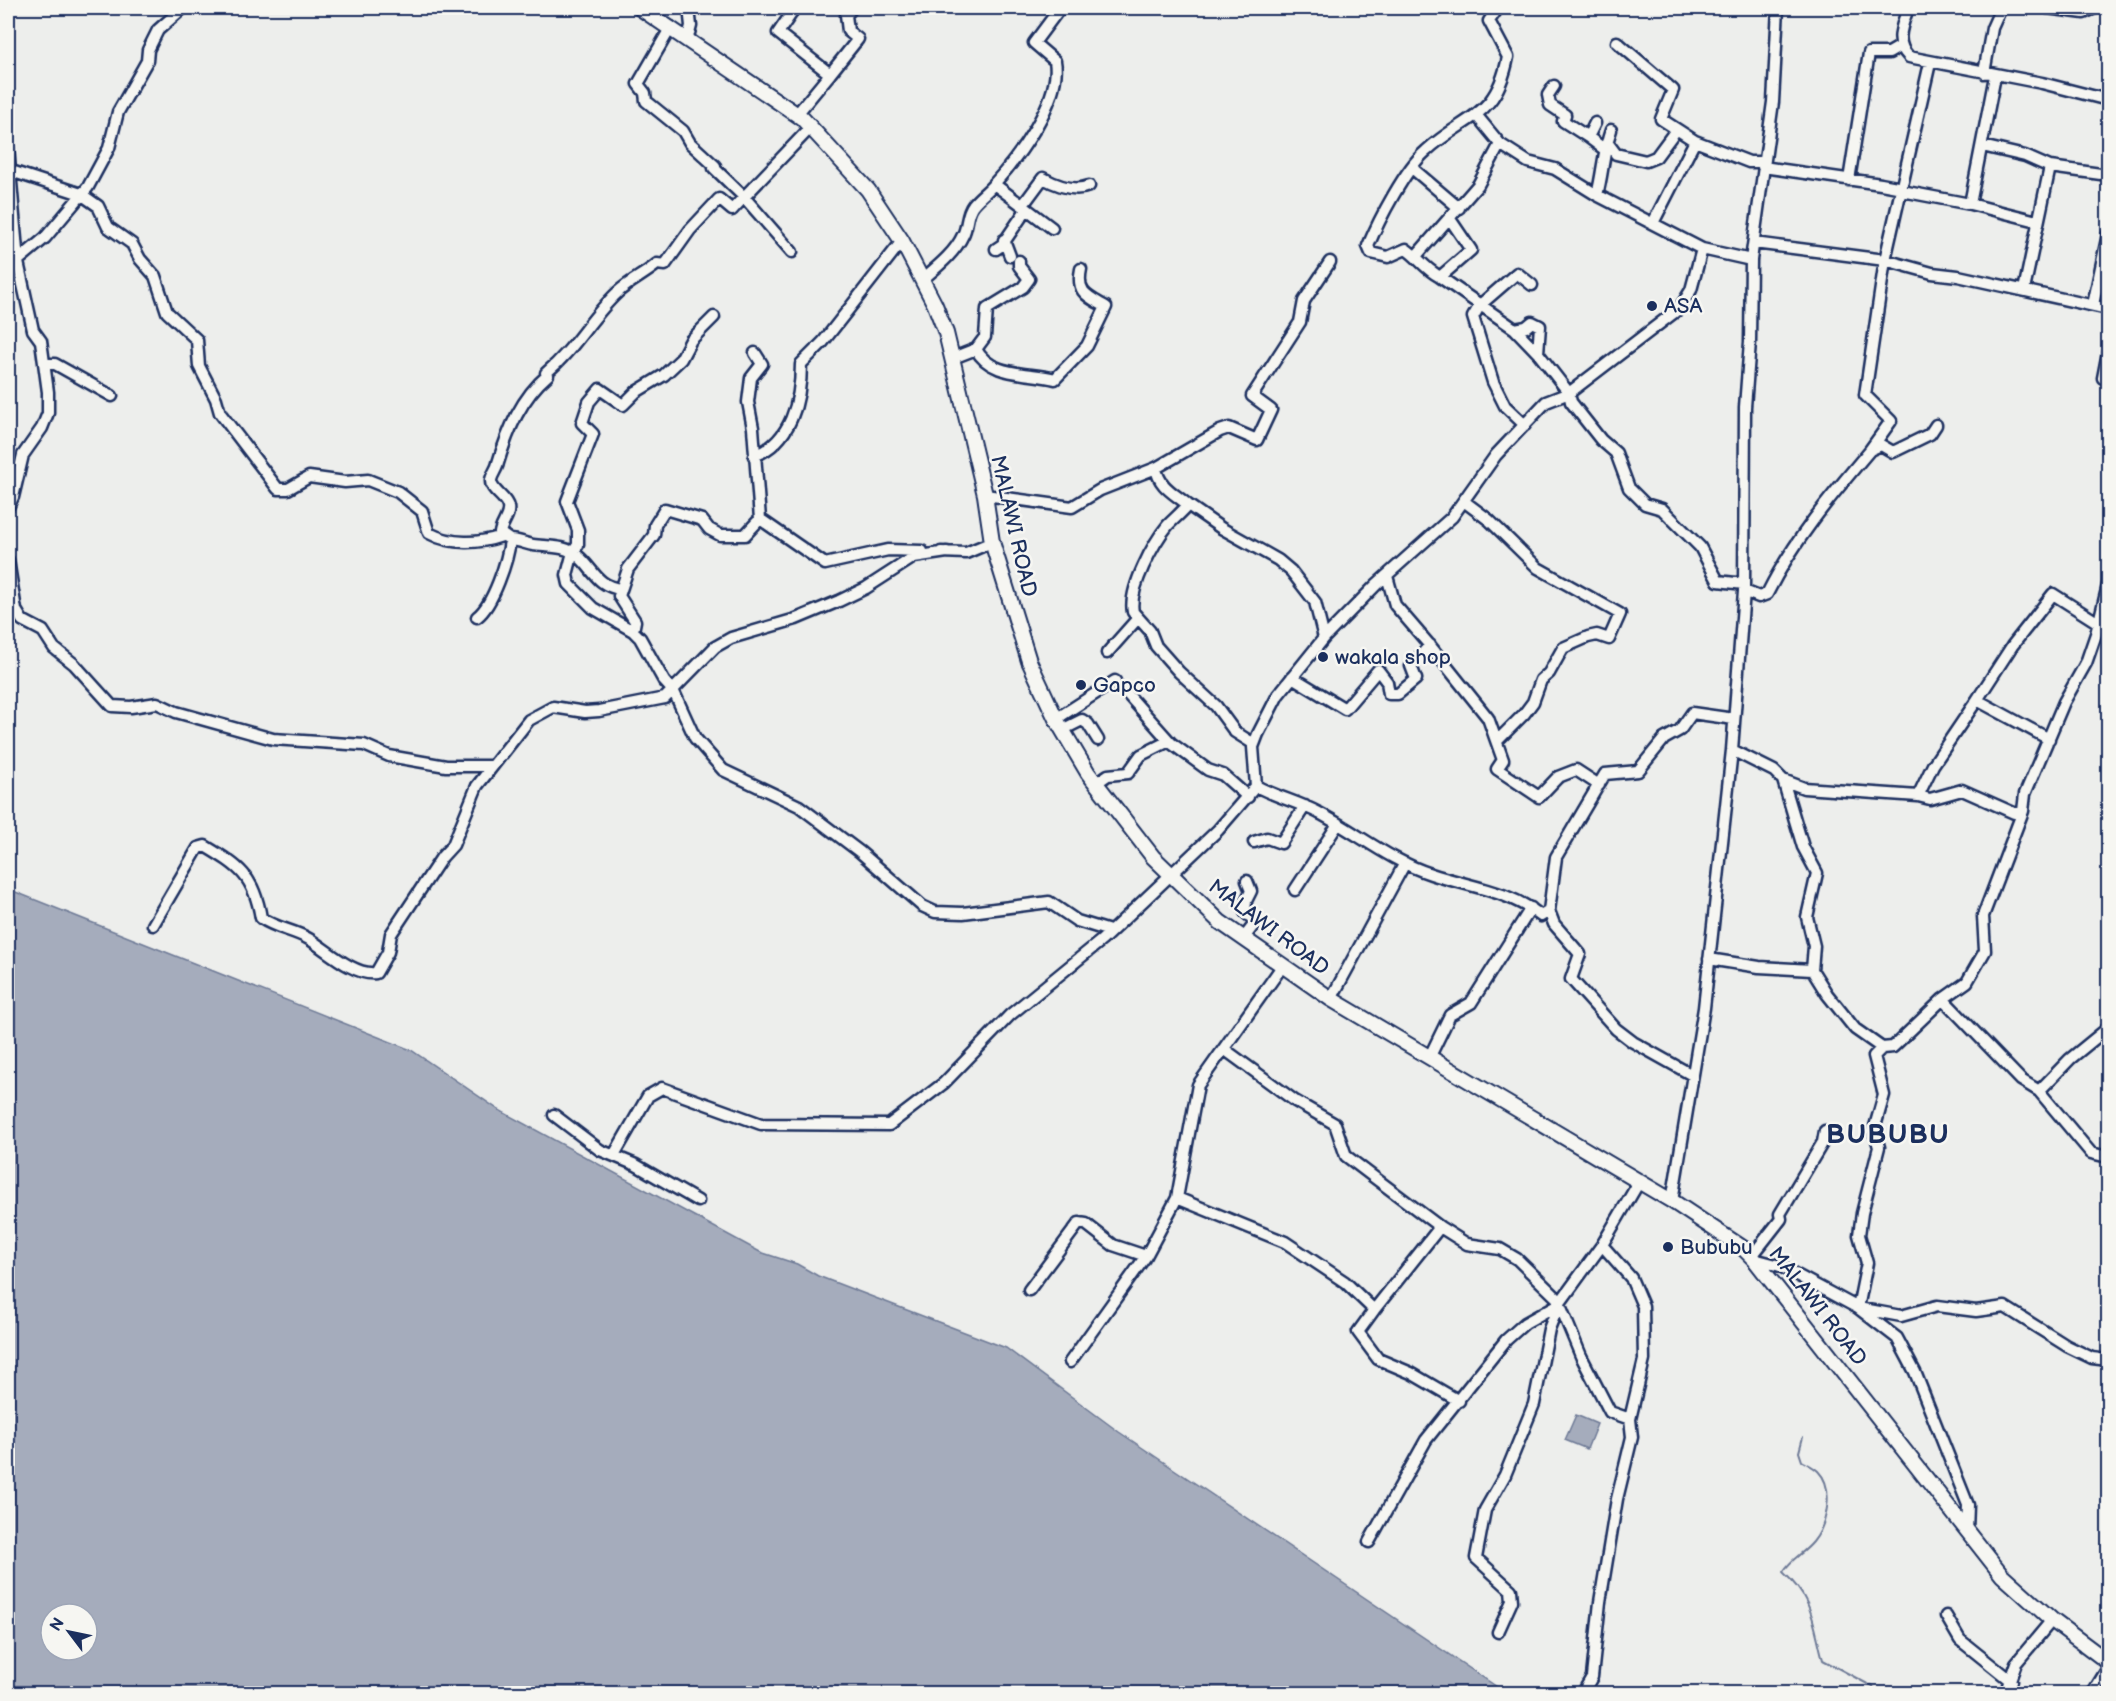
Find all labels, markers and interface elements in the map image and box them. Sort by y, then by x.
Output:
place label: ASA [1664,294,1703,319]
marker: ASA [1645,299,1659,313]
street label: MALAWI ROAD [985,453,1042,599]
place label: wakala shop [1335,645,1451,670]
marker: wakala shop [1316,650,1330,664]
place label: Gapco [1093,673,1156,698]
marker: Gapco [1074,678,1088,692]
street label: MALAWI ROAD [1204,874,1334,981]
district label: BUBUBU [1826,1119,1950,1151]
place label: Bububu [1680,1235,1753,1260]
marker: Bububu [1661,1240,1675,1254]
street label: MALAWI ROAD [1763,1242,1872,1371]
north arrow [39,1602,99,1662]
text: N [46,1615,69,1635]

